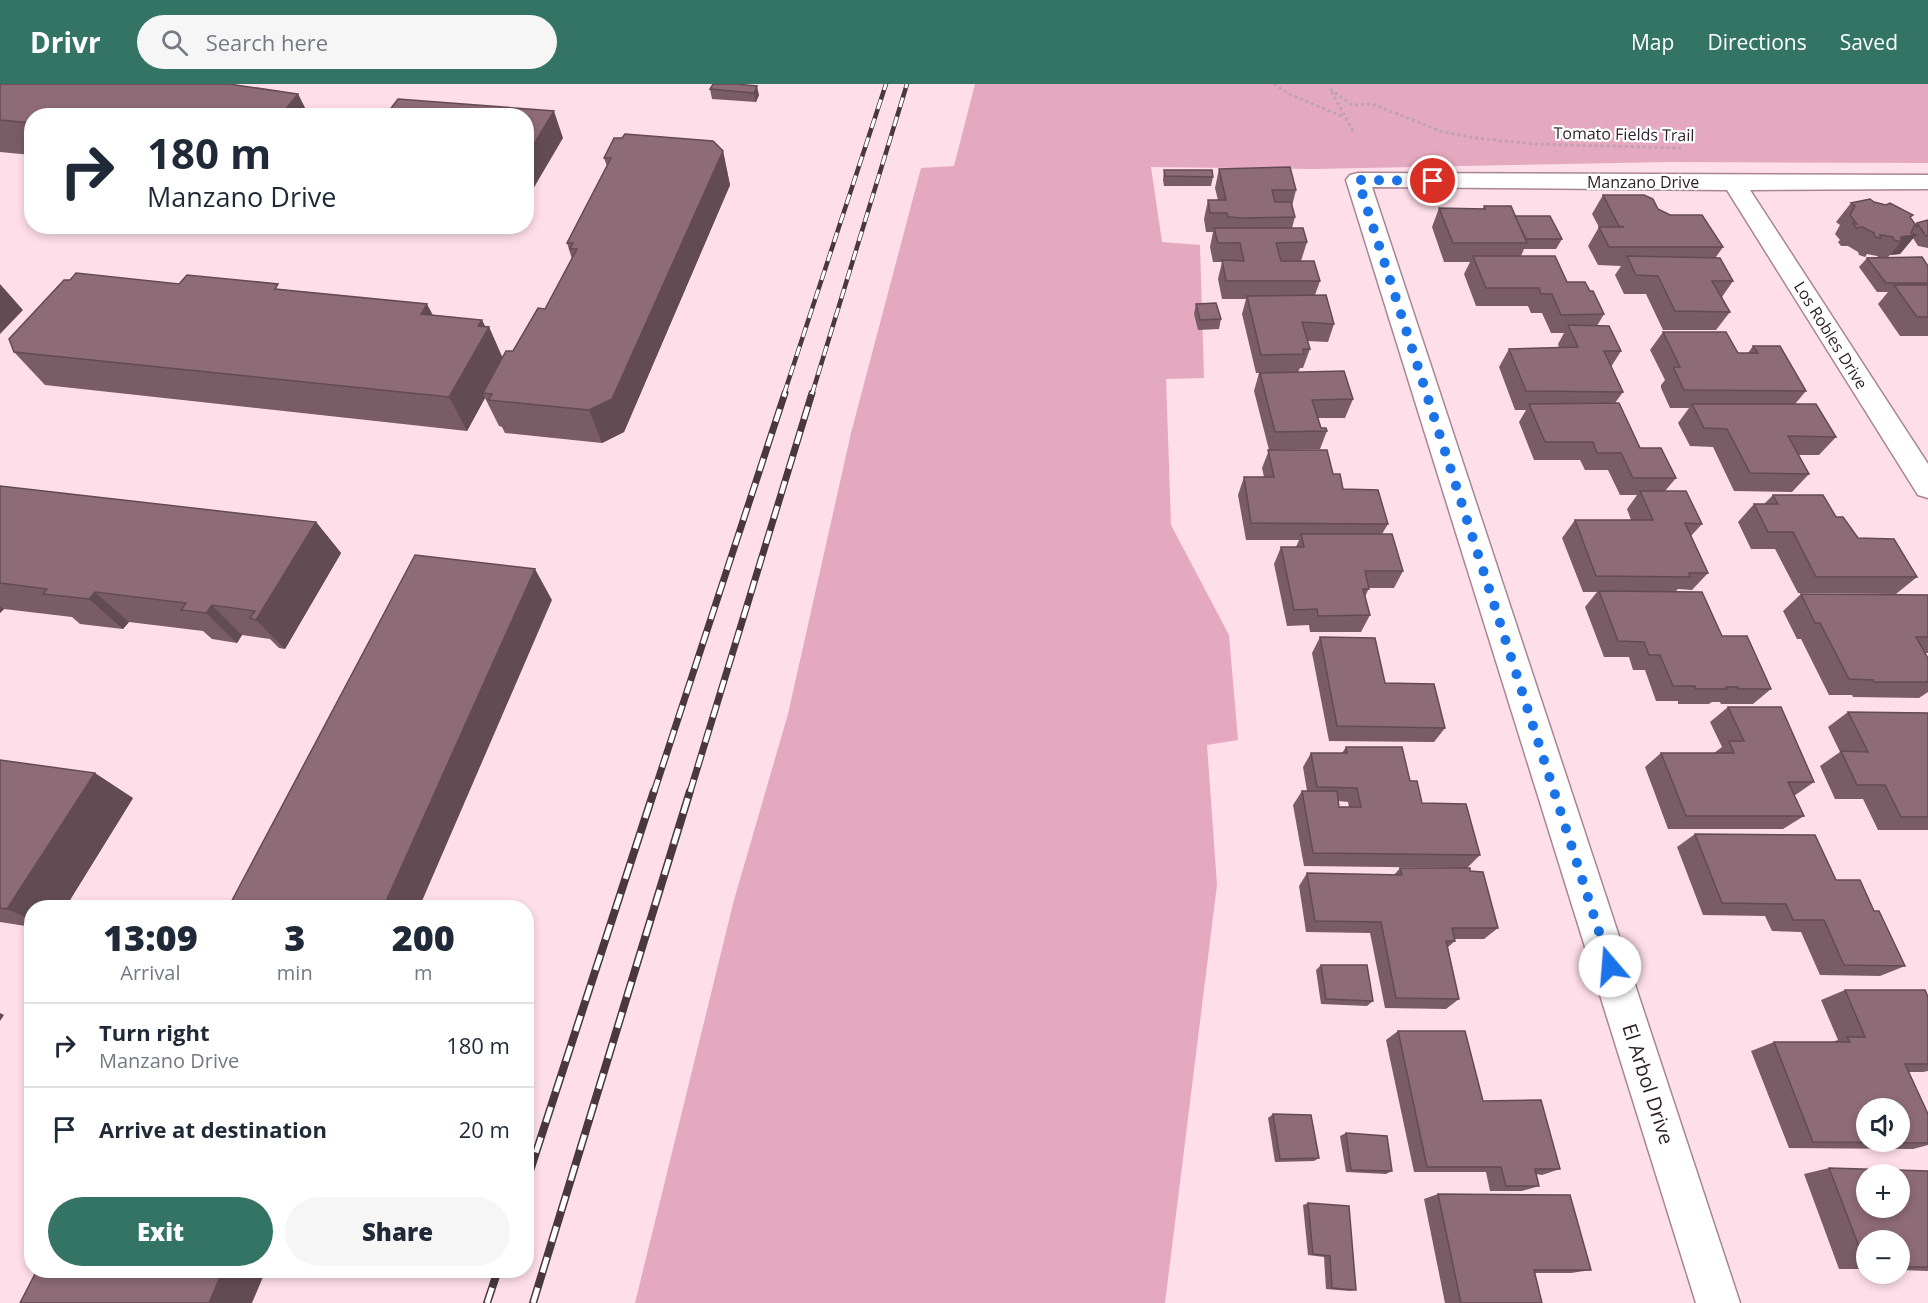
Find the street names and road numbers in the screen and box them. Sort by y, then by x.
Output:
street label: Tomato Fields Trail [1553,122,1695,146]
street label: Manzano Drive [1587,171,1699,193]
street label: Los Robles Drive [1789,277,1873,393]
street label: El Arbol Drive [1616,1020,1681,1148]

